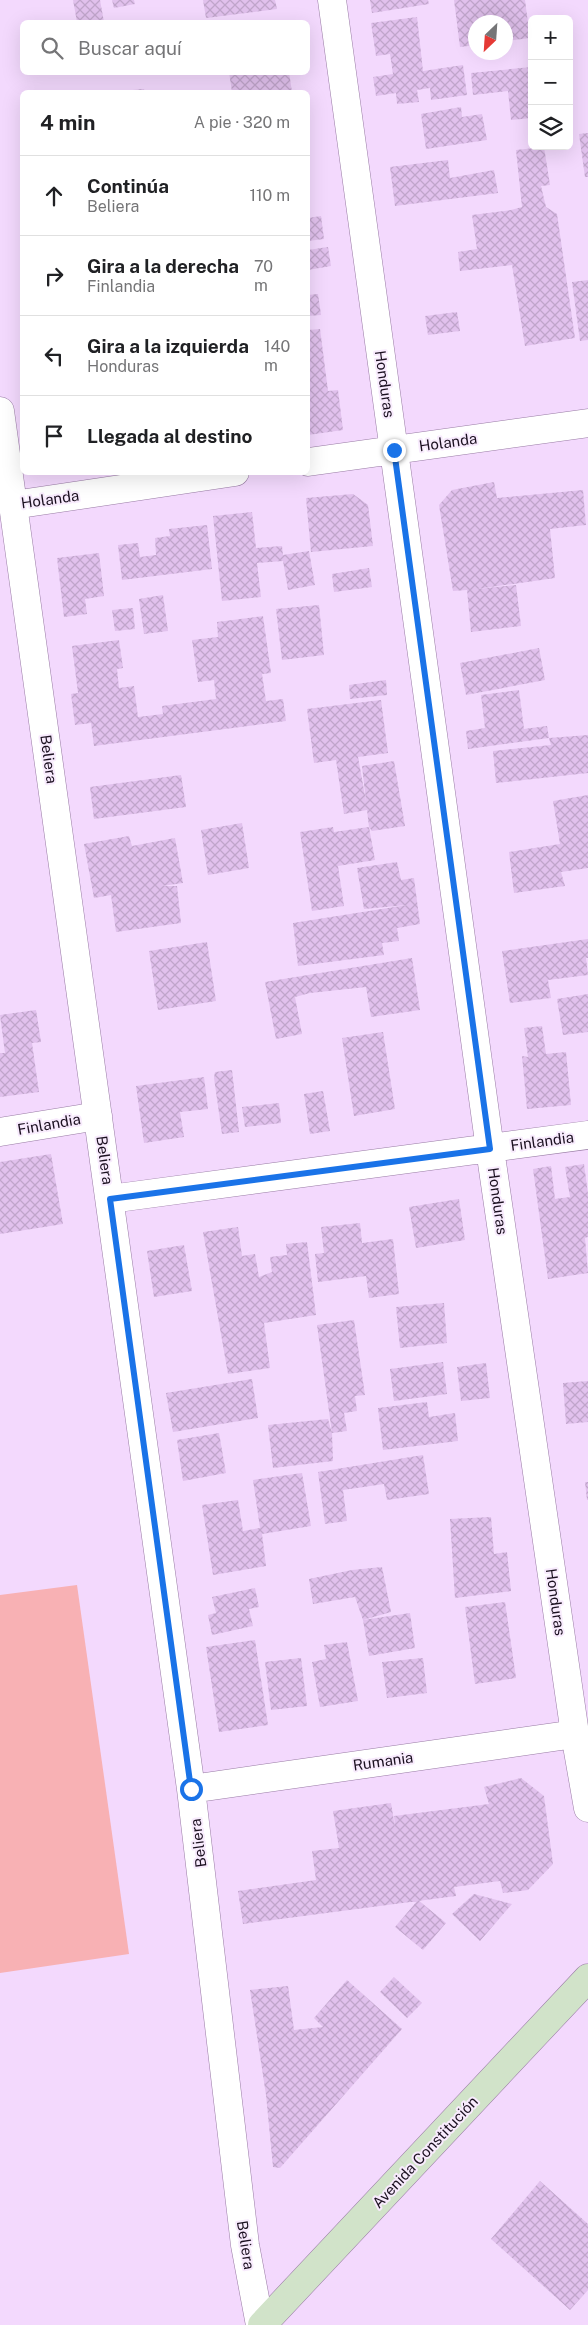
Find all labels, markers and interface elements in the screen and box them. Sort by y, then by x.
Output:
north arrow [468,15,513,60]
map controls [528,15,573,150]
button: + [528,15,573,60]
search box [20,20,310,75]
icon: search [38,34,66,62]
text: Buscar aquí [78,37,182,59]
button: − [528,60,573,105]
button: layers [528,105,573,150]
text: 4 min [40,110,95,135]
text: A pie · 320 m [194,113,290,132]
text: Continúa [87,175,169,197]
icon: ahead [40,182,68,210]
text: 110 m [249,186,290,205]
text: Beliera [87,197,139,216]
text: Gira a la derecha [87,255,239,277]
text: 70 m [254,257,273,295]
icon: right [40,262,68,290]
text: Finlandia [87,277,155,296]
text: Gira a la izquierda [87,335,249,357]
text: 140 m [264,337,290,375]
icon: left [40,342,68,370]
street label: Honduras [372,349,398,419]
text: Honduras [87,357,159,376]
icon: arrive [40,422,68,450]
text: Llegada al destino [87,425,252,447]
street label: Holanda [418,430,478,454]
route end [383,439,406,462]
street label: Holanda [20,487,80,511]
street label: Beliera [37,733,61,785]
street label: Finlandia [16,1110,82,1138]
street label: Finlandia [509,1128,575,1154]
street label: Beliera [93,1134,117,1186]
street label: Honduras [485,1166,511,1236]
street label: Honduras [543,1567,569,1637]
street label: Rumania [352,1748,414,1774]
route start [180,1778,203,1801]
street label: Beliera [187,1818,209,1868]
street label: Avenida Constitución [369,2093,481,2211]
street label: Beliera [234,2219,258,2271]

